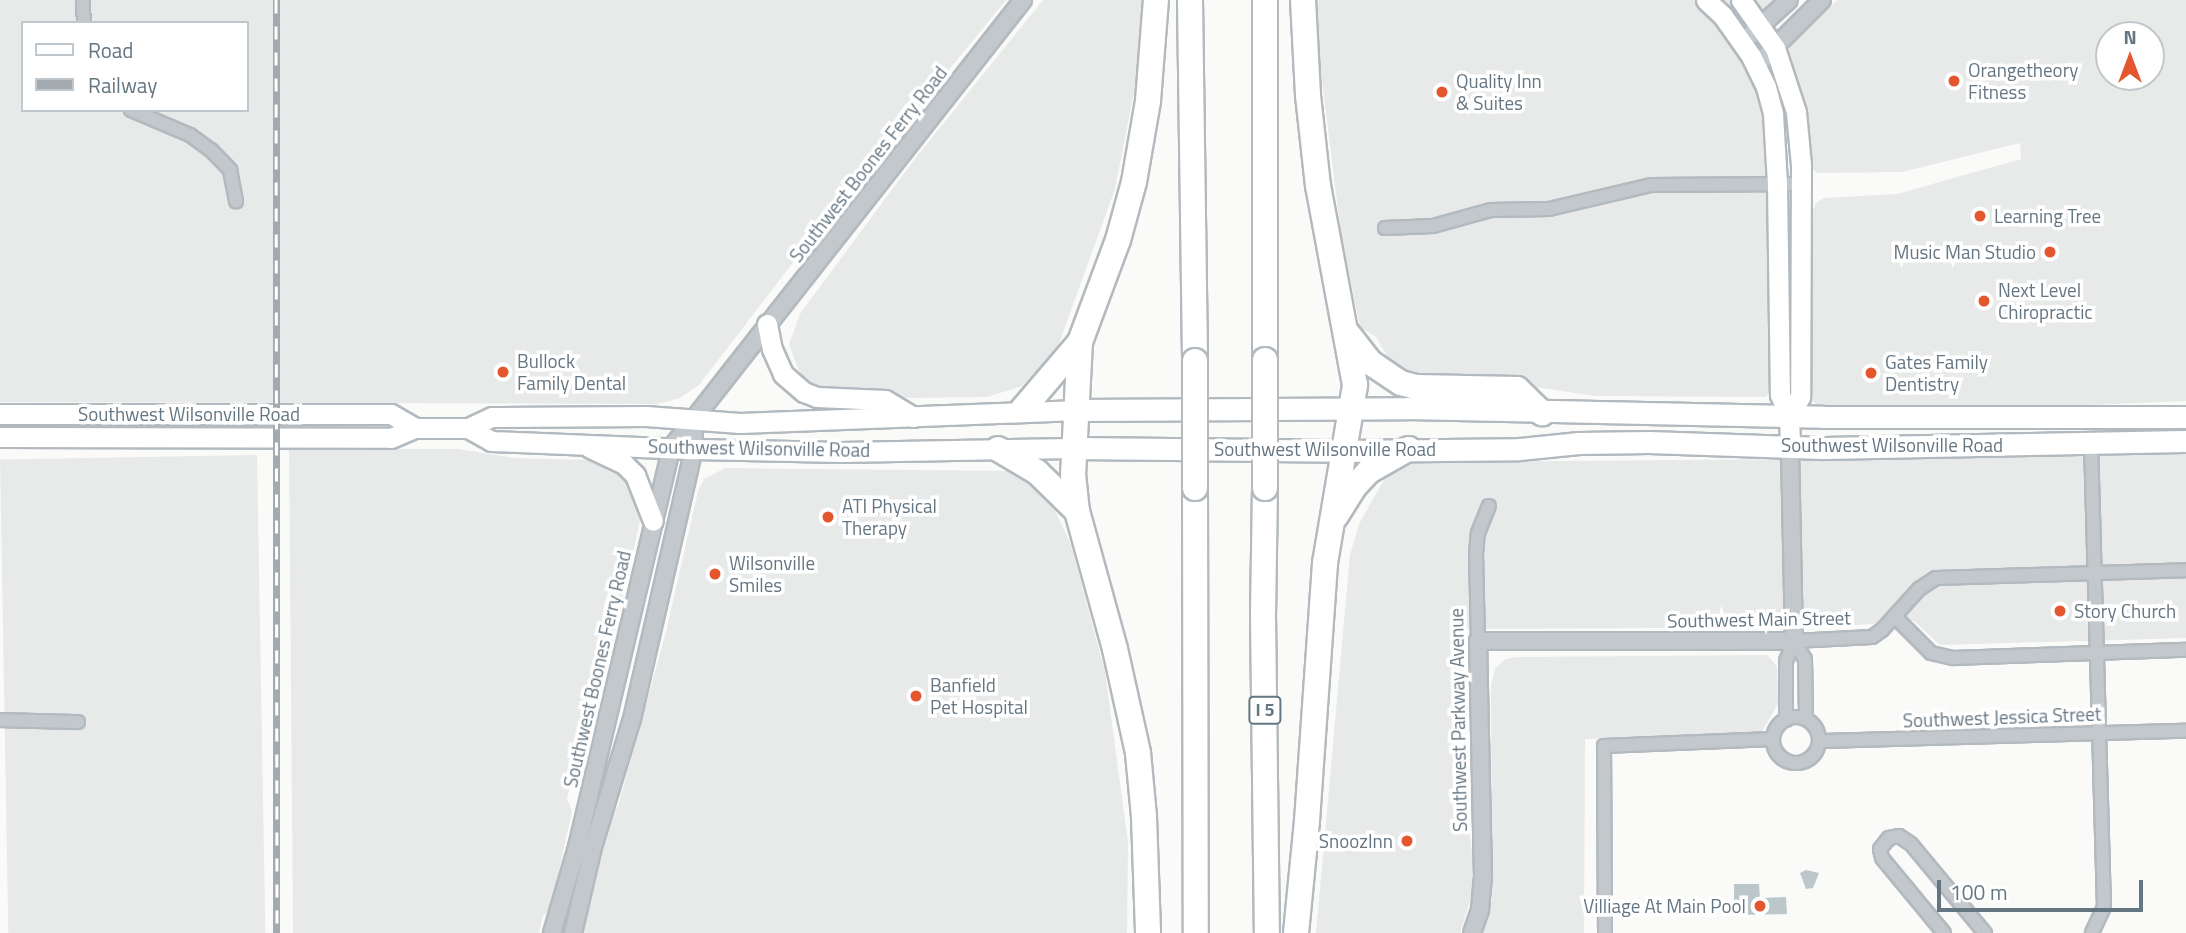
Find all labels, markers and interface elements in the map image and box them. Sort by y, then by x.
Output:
legend [21,21,248,112]
north arrow [2095,21,2165,91]
text: N [2123,22,2137,51]
text: Road [88,34,133,66]
place label: Orangetheory Fitness [1968,59,2078,103]
street label: Southwest Boones Ferry Road [784,62,952,266]
text: Railway [88,69,157,101]
place label: Quality Inn & Suites [1456,70,1542,114]
marker: Orangetheory Fitness [1946,73,1962,89]
marker: Quality Inn & Suites [1434,84,1450,100]
place label: Learning Tree [1994,205,2101,227]
marker: Learning Tree [1972,208,1988,224]
place label: Music Man Studio [1894,241,2036,263]
marker: Music Man Studio [2042,244,2058,260]
place label: Next Level Chiropractic [1998,279,2093,323]
marker: Next Level Chiropractic [1976,293,1992,309]
place label: Bullock Family Dental [517,350,626,394]
place label: Gates Family Dentistry [1885,351,1988,395]
marker: Bullock Family Dental [495,364,511,380]
marker: Gates Family Dentistry [1863,365,1879,381]
street label: Southwest Wilsonville Road [78,403,300,425]
street label: Southwest Wilsonville Road [1781,434,2003,456]
street label: Southwest Wilsonville Road [648,435,870,461]
street label: Southwest Wilsonville Road [1214,438,1436,460]
place label: ATI Physical Therapy [842,495,937,539]
marker: ATI Physical Therapy [820,509,836,525]
street label: Southwest Boones Ferry Road [559,548,635,790]
place label: Wilsonville Smiles [729,552,815,596]
marker: Wilsonville Smiles [707,566,723,582]
place label: Story Church [2074,600,2176,622]
marker: Story Church [2052,603,2068,619]
street label: Southwest Main Street [1667,606,1851,632]
street label: Southwest Parkway Avenue [1445,608,1471,832]
place label: Banfield Pet Hospital [930,674,1028,718]
marker: Banfield Pet Hospital [908,688,924,704]
road number: I 5 [1248,696,1282,724]
street label: Southwest Jessica Street [1902,702,2102,732]
place label: SnoozInn [1319,830,1393,852]
marker: SnoozInn [1399,833,1415,849]
scale bar [1941,866,2148,910]
text: 100 m [1950,876,2007,908]
place label: Villiage At Main Pool [1583,895,1746,917]
marker: Villiage At Main Pool [1752,898,1768,914]

